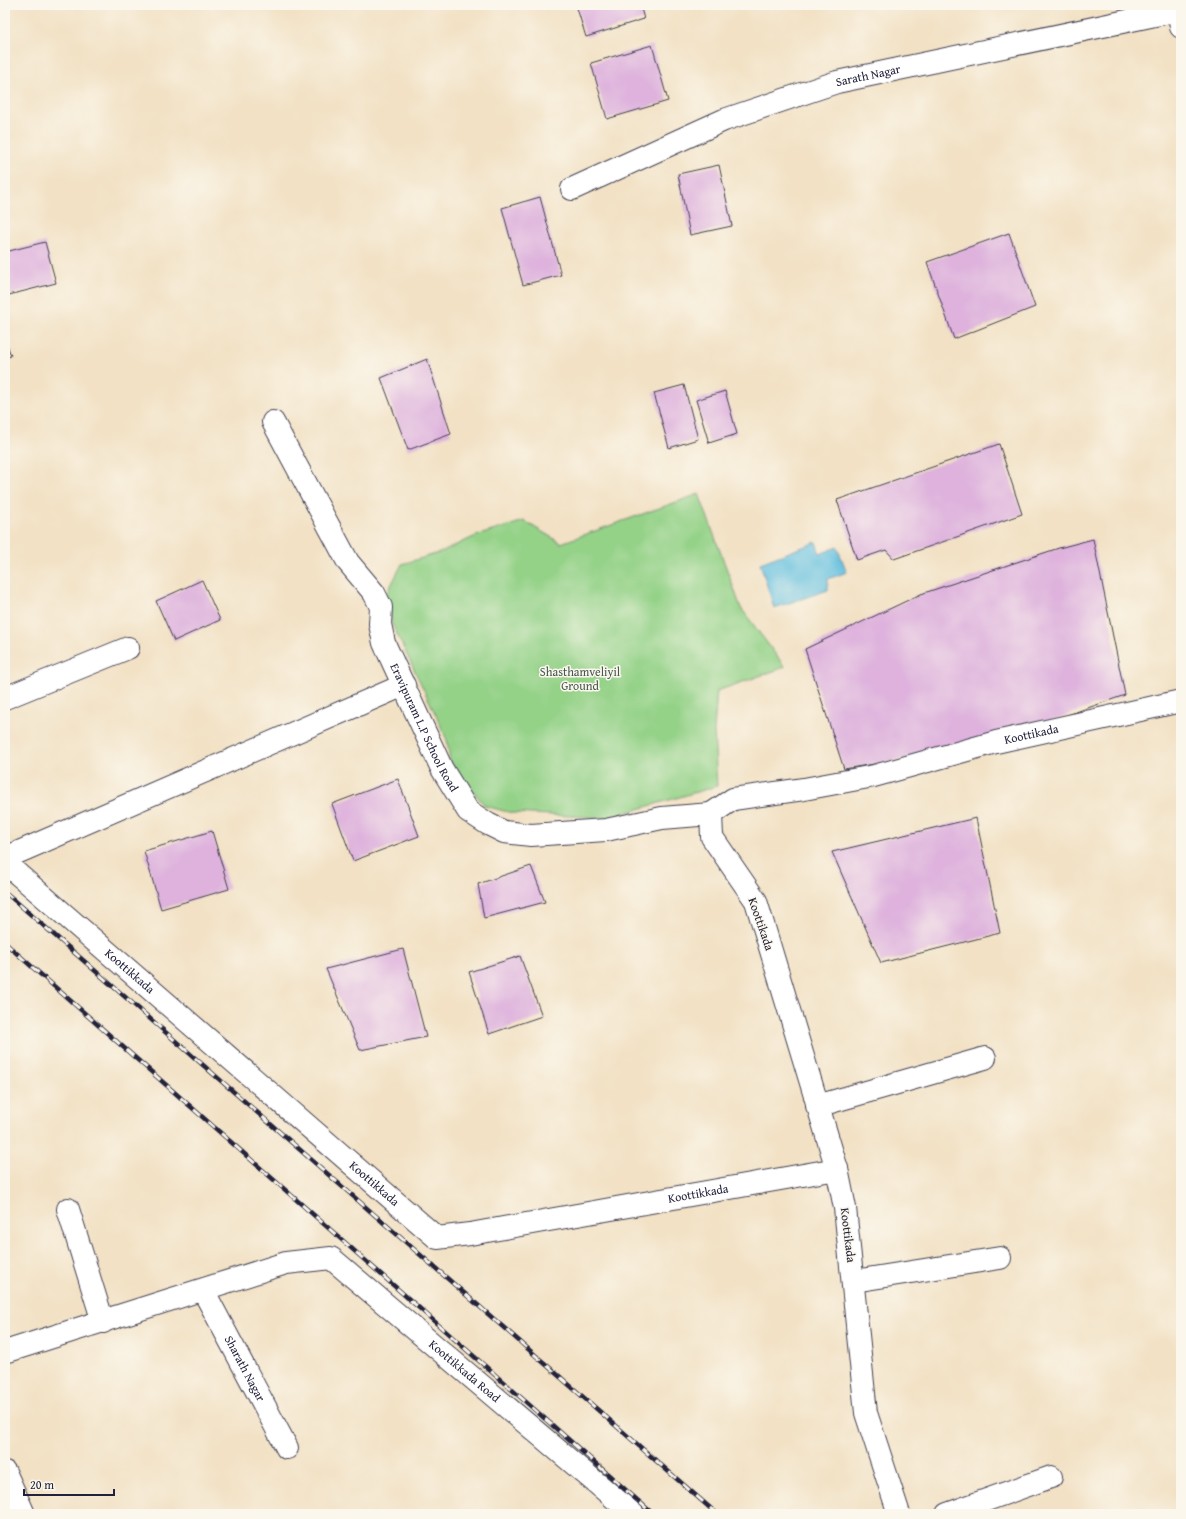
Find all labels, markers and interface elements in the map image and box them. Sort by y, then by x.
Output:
street label: Sarath Nagar [834,60,902,90]
street label: Eravipuram L.P School Road [386,660,463,795]
park label: Shasthamveliyil Ground [540,663,621,694]
street label: Koottikada [1002,719,1060,748]
street label: Koottikada [744,895,779,953]
street label: Koottikkada [101,944,159,997]
street label: Koottikkada [346,1157,404,1210]
street label: Koottikkada [666,1179,730,1207]
street label: Koottikada [837,1207,860,1264]
street label: Sharath Nagar [221,1332,270,1404]
street label: Koottikkada Road [425,1336,505,1406]
scale bar [24,1471,114,1497]
text: 20 m [30,1476,54,1493]

